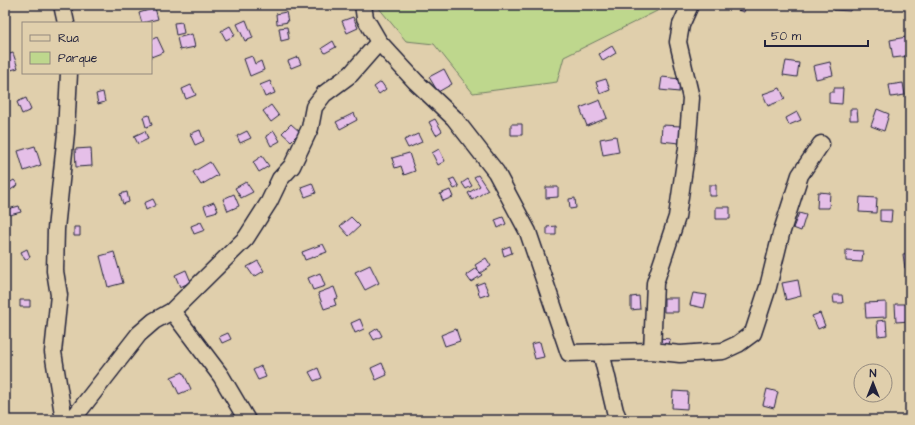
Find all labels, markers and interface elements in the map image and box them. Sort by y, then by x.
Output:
legend [22,22,152,74]
scale bar [765,22,868,48]
text: 50 m [771,28,802,45]
text: Rua [58,30,79,47]
text: Parque [58,50,98,67]
north arrow [853,363,893,403]
text: N [870,366,877,381]

